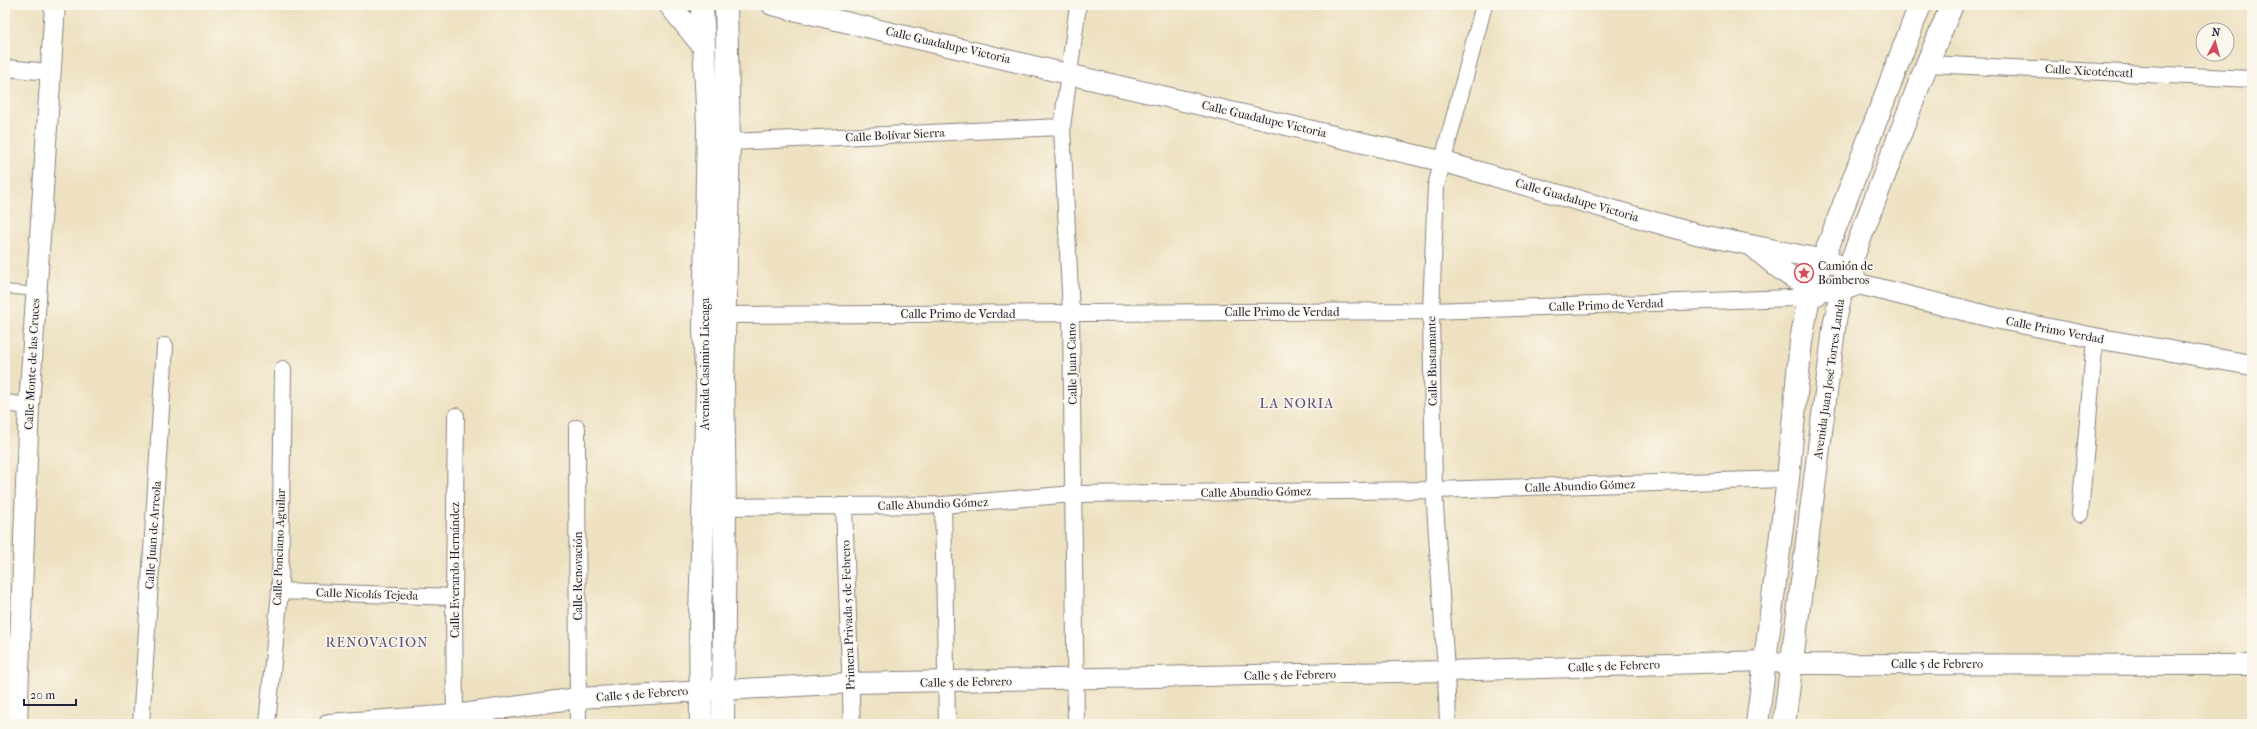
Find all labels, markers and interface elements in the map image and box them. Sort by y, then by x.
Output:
north arrow [2195,22,2235,62]
street label: Calle Guadalupe Victoria [884,24,1012,66]
text: N [2211,26,2221,40]
street label: Calle Xicoténcatl [2044,62,2134,80]
street label: Calle Guadalupe Victoria [1200,98,1328,140]
street label: Calle Bolívar Sierra [845,125,946,145]
street label: Calle Guadalupe Victoria [1514,176,1641,224]
place label: Camión de Bomberos [1818,259,1873,287]
place icon: Camión de Bomberos [1793,262,1815,284]
street label: Calle Primo de Verdad [1548,296,1664,314]
street label: Calle Monte de las Cruces [22,297,42,430]
street label: Avenida Casimiro Liceaga [698,297,712,431]
street label: Avenida Juan José Torres Landa [1811,298,1847,461]
street label: Calle Primo de Verdad [1225,305,1340,319]
street label: Calle Primo de Verdad [901,307,1016,321]
street label: Calle Primo Verdad [2005,314,2106,346]
street label: Calle Bustamante [1424,316,1440,406]
street label: Calle Juan Cano [1064,323,1080,405]
district label: LA NORIA [1260,395,1334,412]
street label: Calle Abundio Gómez [1524,477,1636,495]
street label: Calle Juan de Arreola [142,480,164,590]
street label: Calle Abundio Gómez [1201,484,1312,500]
street label: Calle Ponciano Aguilar [270,487,288,606]
street label: Calle Abundio Gómez [877,495,989,513]
street label: Calle Everardo Hernández [448,501,462,638]
street label: Calle Renovación [571,531,585,621]
street label: Primera Privada 5 de Febrero [838,540,858,690]
street label: Calle Nicolás Tejeda [316,585,419,603]
district label: RENOVACION [325,634,429,651]
street label: Calle 5 de Febrero [1568,657,1660,675]
street label: Calle 5 de Febrero [1891,657,1983,671]
street label: Calle 5 de Febrero [1244,667,1336,683]
street label: Calle 5 de Febrero [920,674,1012,690]
scale bar [24,681,76,707]
street label: Calle 5 de Febrero [596,684,688,704]
text: 20 m [30,688,55,702]

